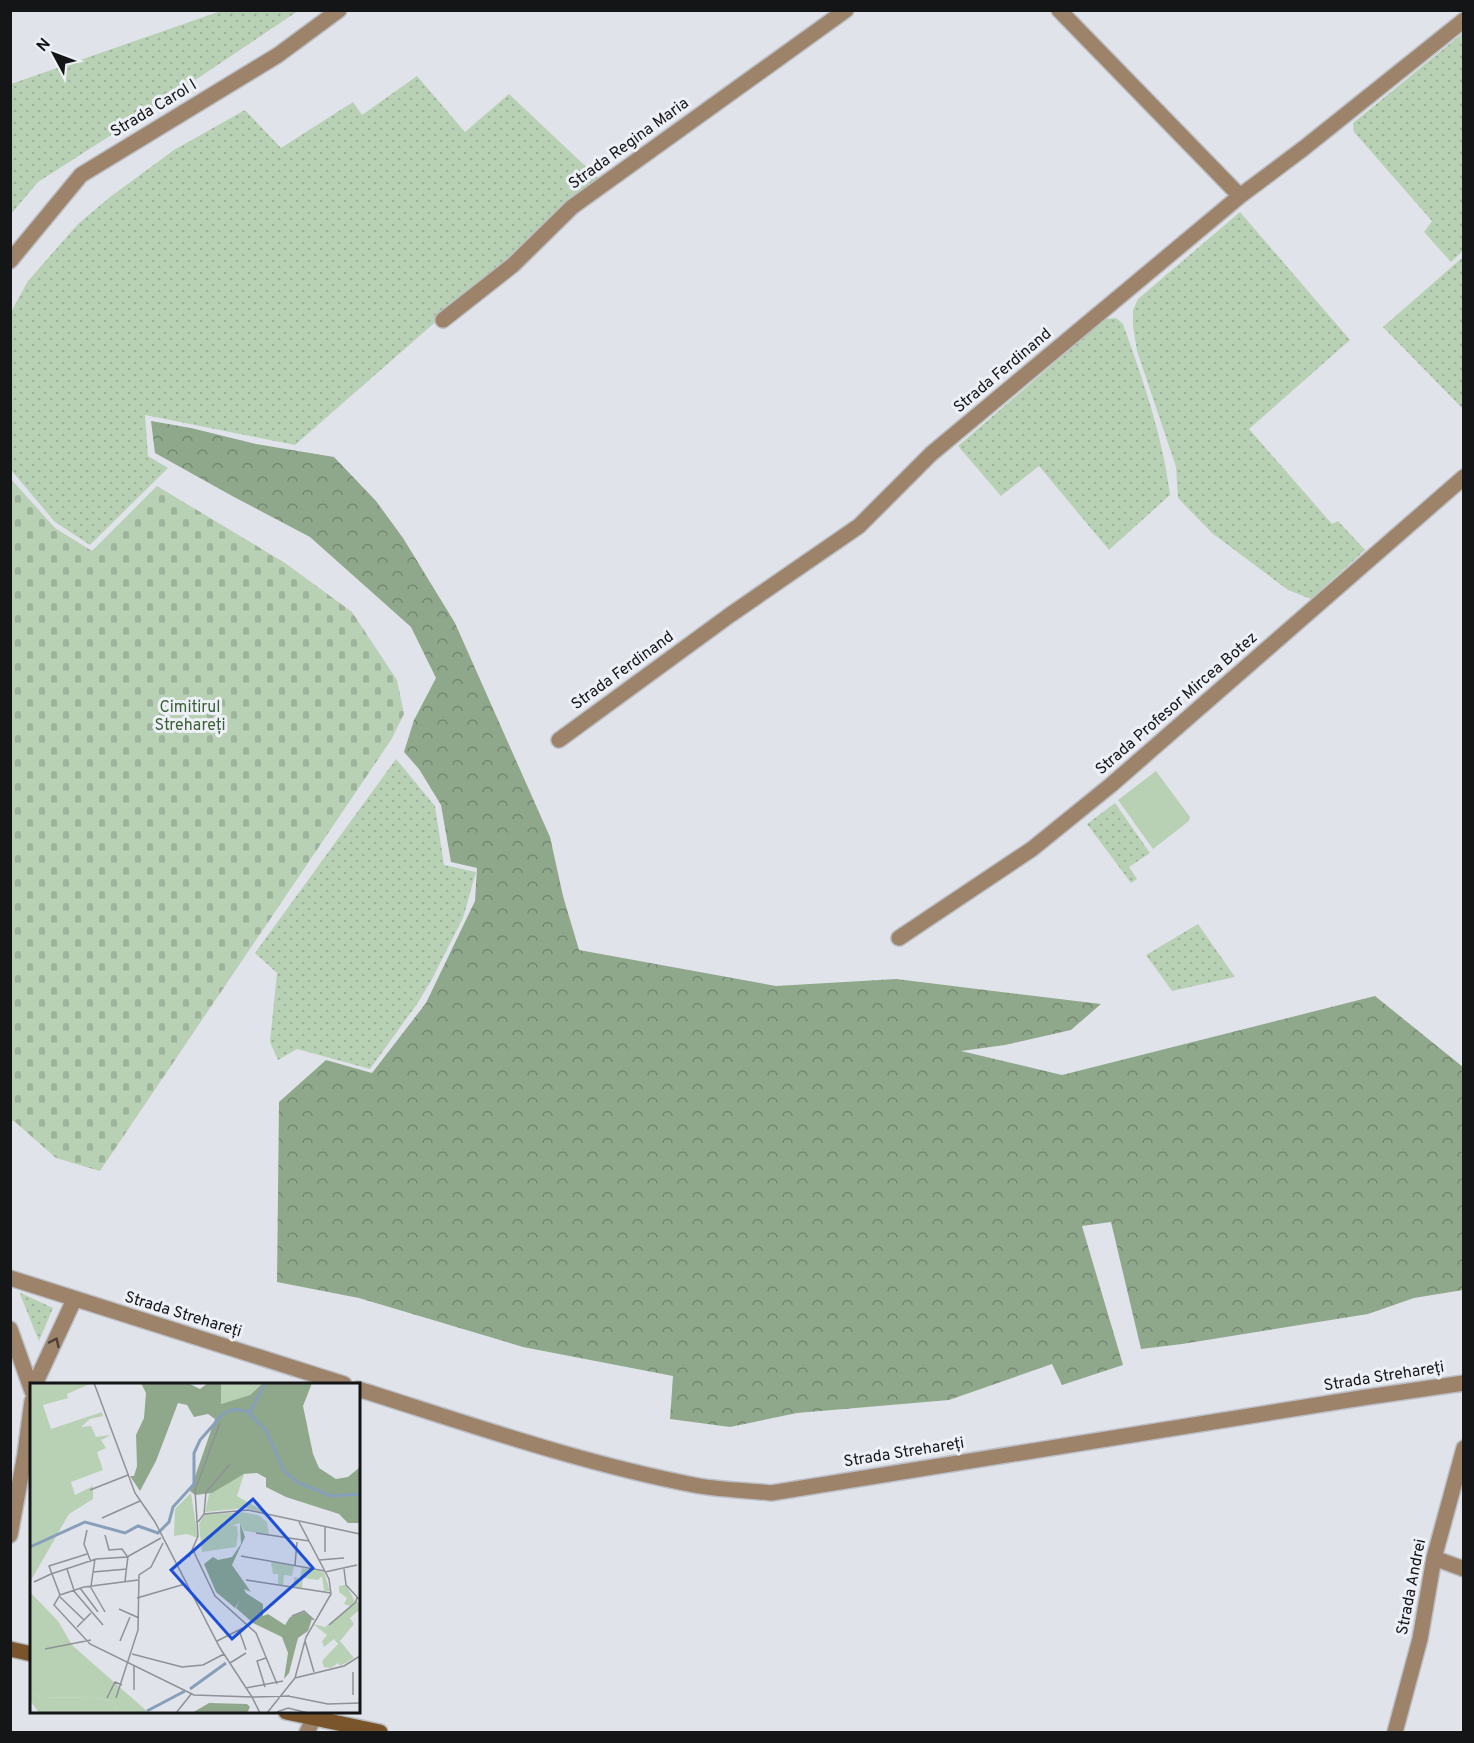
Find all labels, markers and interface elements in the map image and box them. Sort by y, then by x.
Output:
north arrow [24,24,84,84]
text: N [33,35,56,56]
street label: Strada Carol I [107,76,201,142]
street label: Strada Regina Maria [565,94,693,194]
street label: Strada Ferdinand [950,324,1056,418]
street label: Strada Ferdinand [568,627,678,715]
street label: Strada Profesor Mircea Botez [1092,628,1262,780]
park label: Cimitirul Strehareți [154,698,226,736]
street label: Strada Strehareți [122,1288,244,1342]
one-way arrow [47,1338,59,1349]
street label: Strada Strehareți [1322,1358,1446,1396]
inset map [30,1383,360,1713]
street label: Strada Strehareți [842,1434,966,1472]
street label: Strada Andrei [1393,1537,1431,1637]

